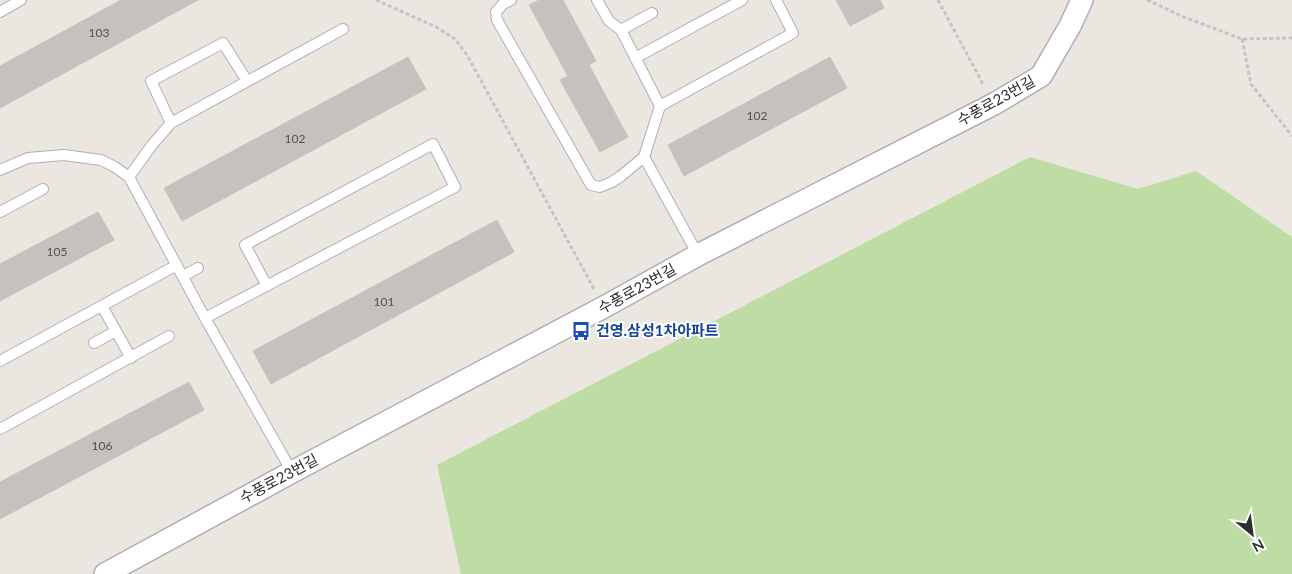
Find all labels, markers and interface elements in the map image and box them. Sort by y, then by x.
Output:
house number: 103 [89,25,109,40]
street label: 수풍로23번길 [953,71,1038,129]
house number: 102 [747,108,767,123]
house number: 102 [285,131,305,146]
house number: 105 [47,244,67,259]
street label: 수풍로23번길 [594,259,679,317]
house number: 101 [374,294,394,309]
bus stop icon: 건영.삼성1차아파트 [570,320,592,342]
place label: 건영.삼성1차아파트 [596,321,719,339]
house number: 106 [92,438,112,453]
street label: 수풍로23번길 [236,450,321,506]
north arrow [1227,509,1277,559]
text: N [1250,536,1267,556]

